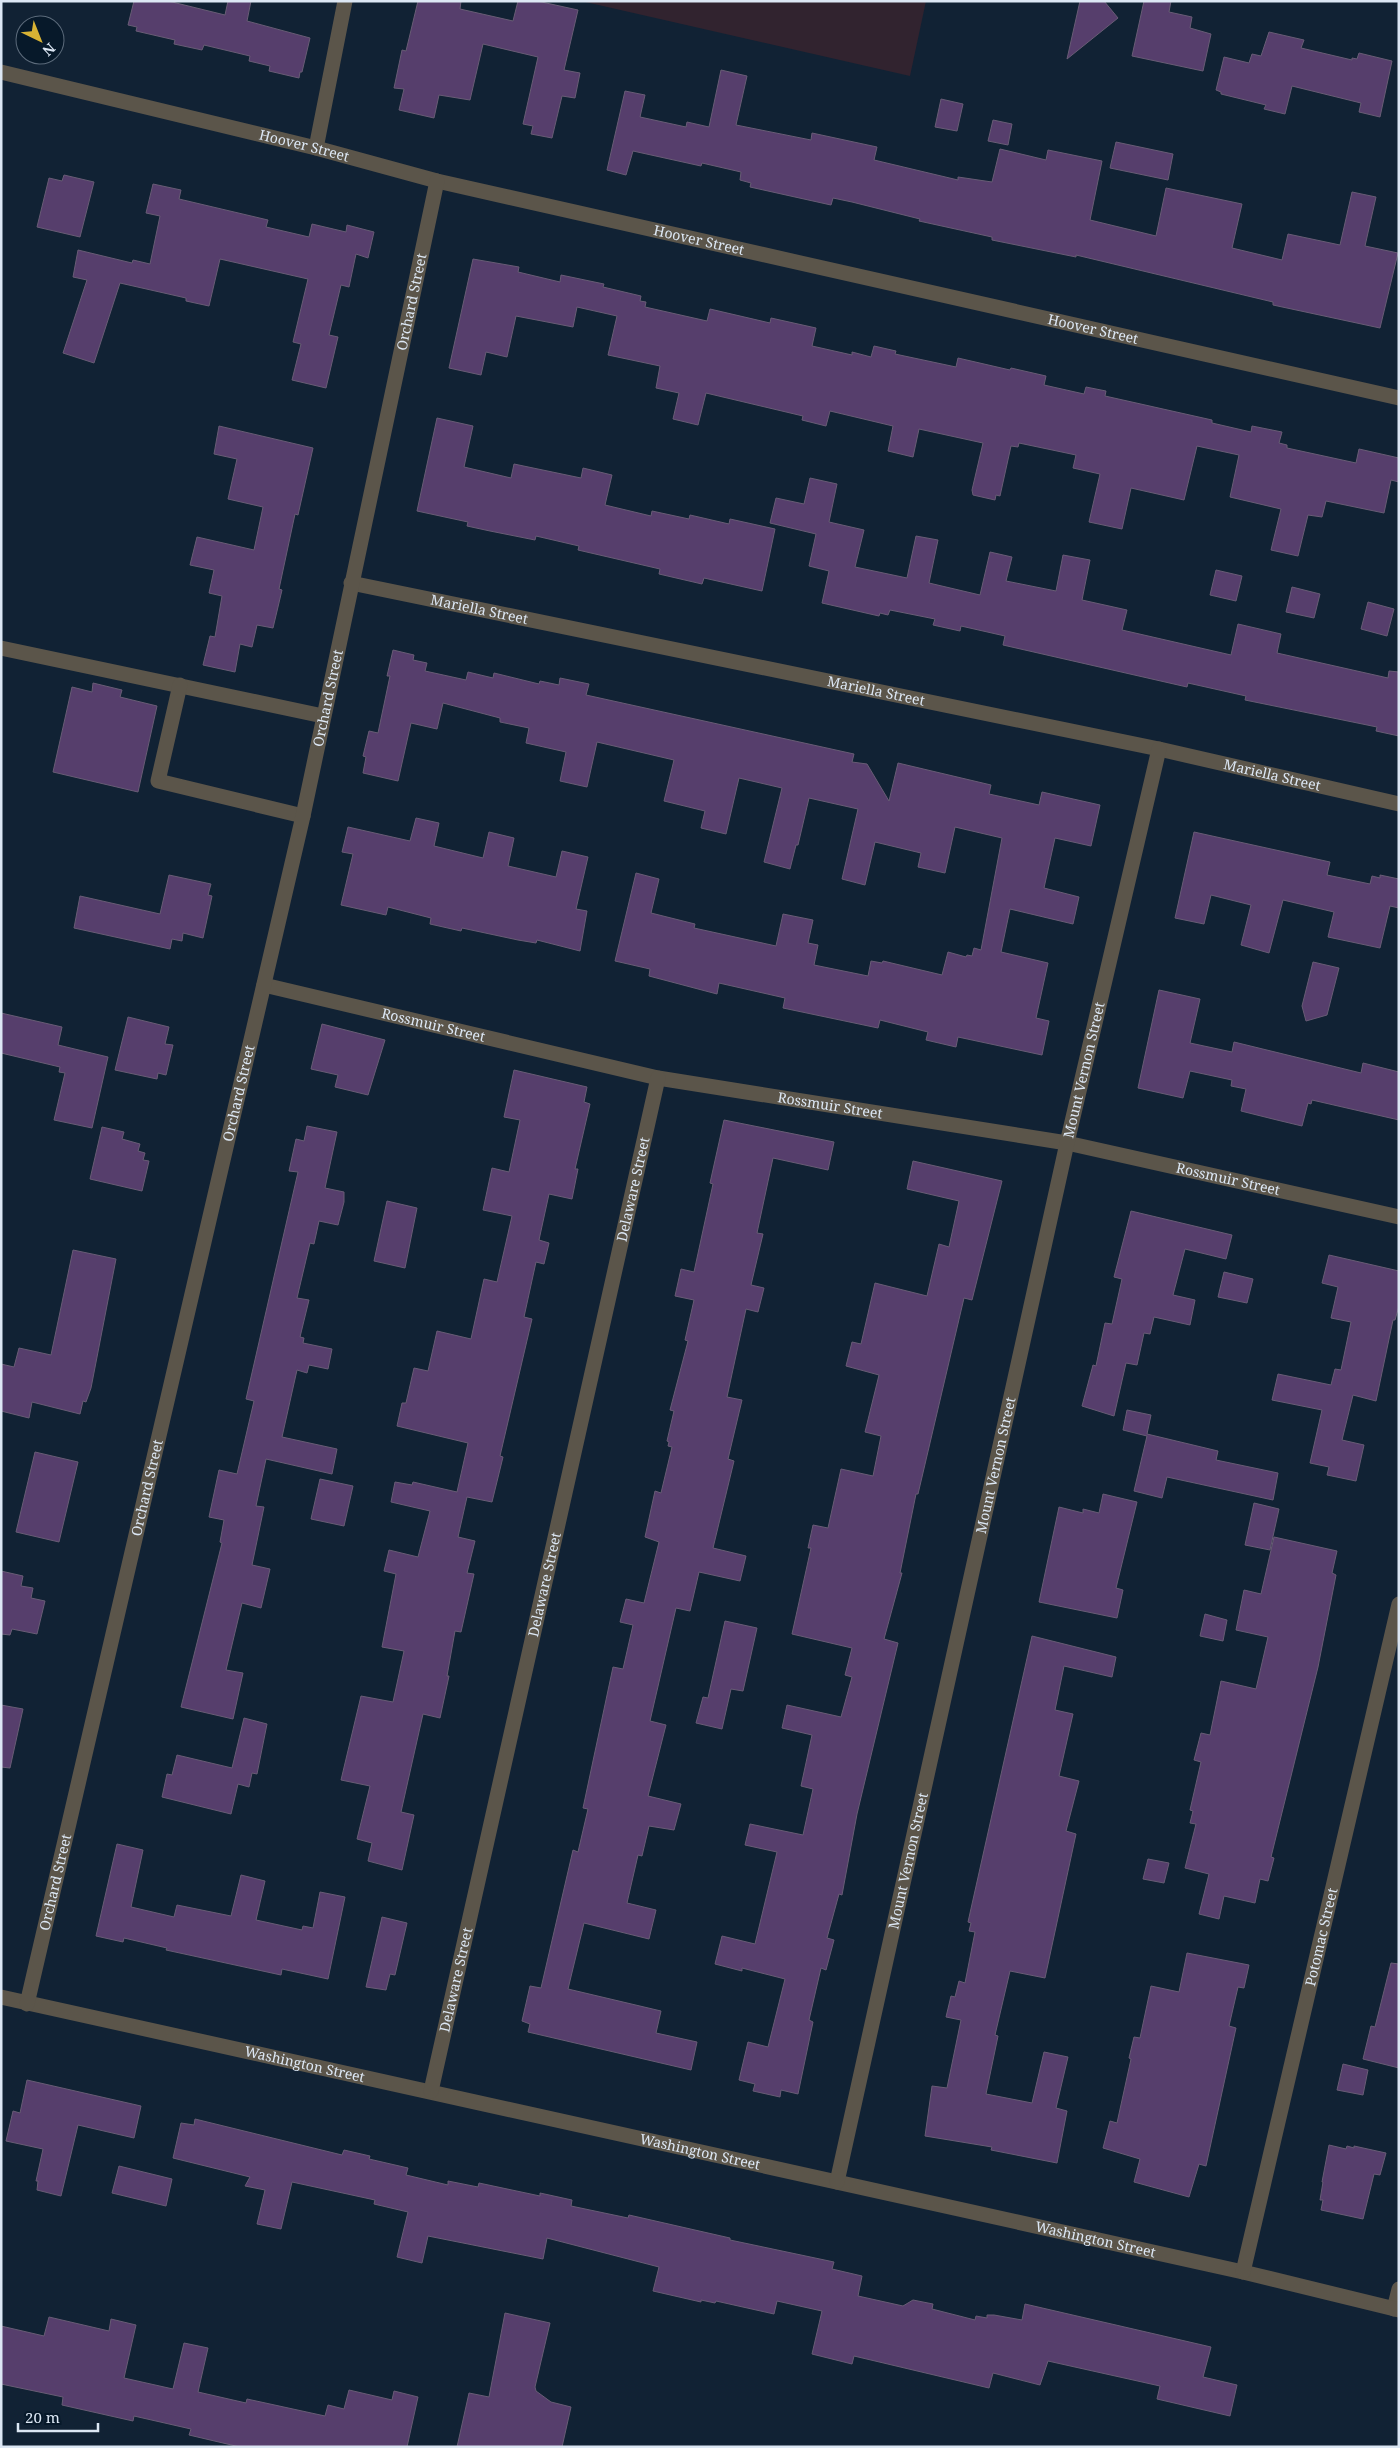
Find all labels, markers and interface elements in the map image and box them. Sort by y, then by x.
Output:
north arrow [15,15,65,65]
text: N [39,39,60,61]
street label: Hoover Street [257,125,352,166]
street label: Hoover Street [652,220,746,259]
street label: Orchard Street [392,252,430,352]
street label: Hoover Street [1046,309,1140,348]
street label: Mariella Street [429,590,530,628]
street label: Orchard Street [308,648,347,748]
street label: Mariella Street [826,671,927,710]
street label: Mariella Street [1222,754,1323,795]
street label: Mount Vernon Street [1058,1000,1109,1140]
street label: Rossmuir Street [380,1003,487,1046]
street label: Orchard Street [218,1043,259,1143]
street label: Rossmuir Street [776,1087,884,1123]
street label: Delaware Street [612,1135,654,1243]
street label: Rossmuir Street [1174,1158,1282,1199]
street label: Mount Vernon Street [971,1395,1020,1535]
street label: Orchard Street [126,1437,167,1538]
street label: Delaware Street [523,1530,565,1639]
street label: Mount Vernon Street [883,1791,932,1931]
street label: Orchard Street [34,1832,75,1932]
street label: Potomac Street [1300,1886,1341,1988]
street label: Delaware Street [434,1925,476,2034]
street label: Washington Street [243,2041,367,2086]
street label: Washington Street [638,2129,762,2174]
street label: Washington Street [1034,2216,1158,2261]
scale bar [18,2400,98,2432]
text: 20 m [25,2407,60,2427]

